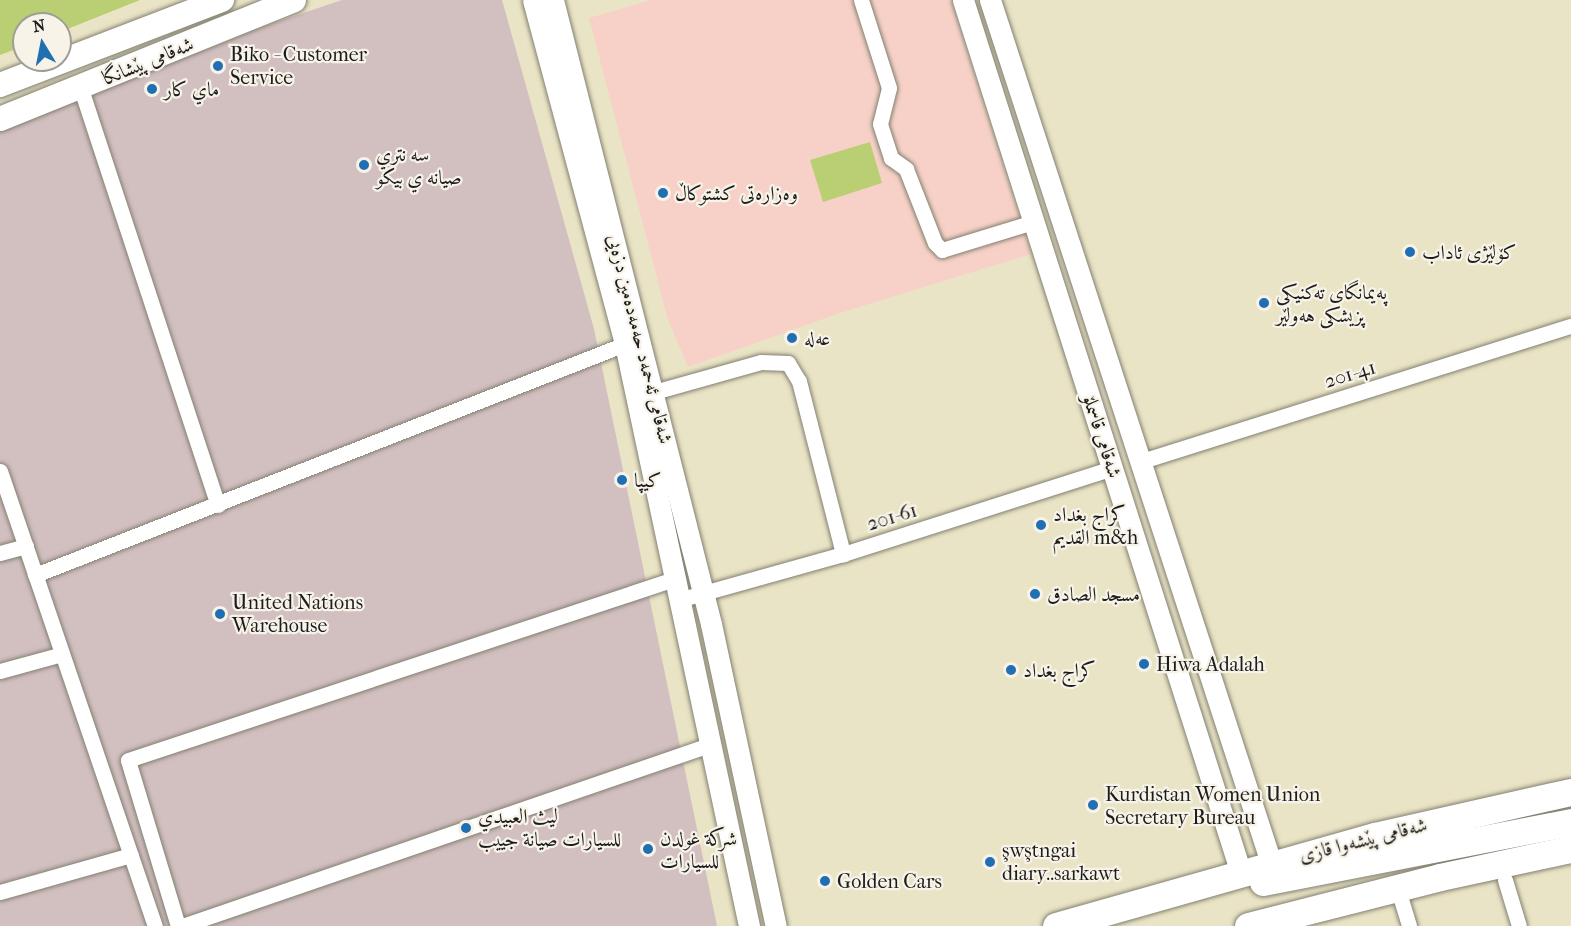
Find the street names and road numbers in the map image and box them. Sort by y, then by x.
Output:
street label: شەقامی پێشانگا [99,32,197,90]
street label: شەقامی ئەحمەد حەمەدەمین دزەیی [602,232,678,446]
street label: 201-41 [1321,355,1379,393]
street label: شەقامی قاسملۆ [1077,391,1127,481]
street label: 201-61 [864,498,920,536]
street label: شەقامی پێشەوا قازی [1296,812,1430,868]

